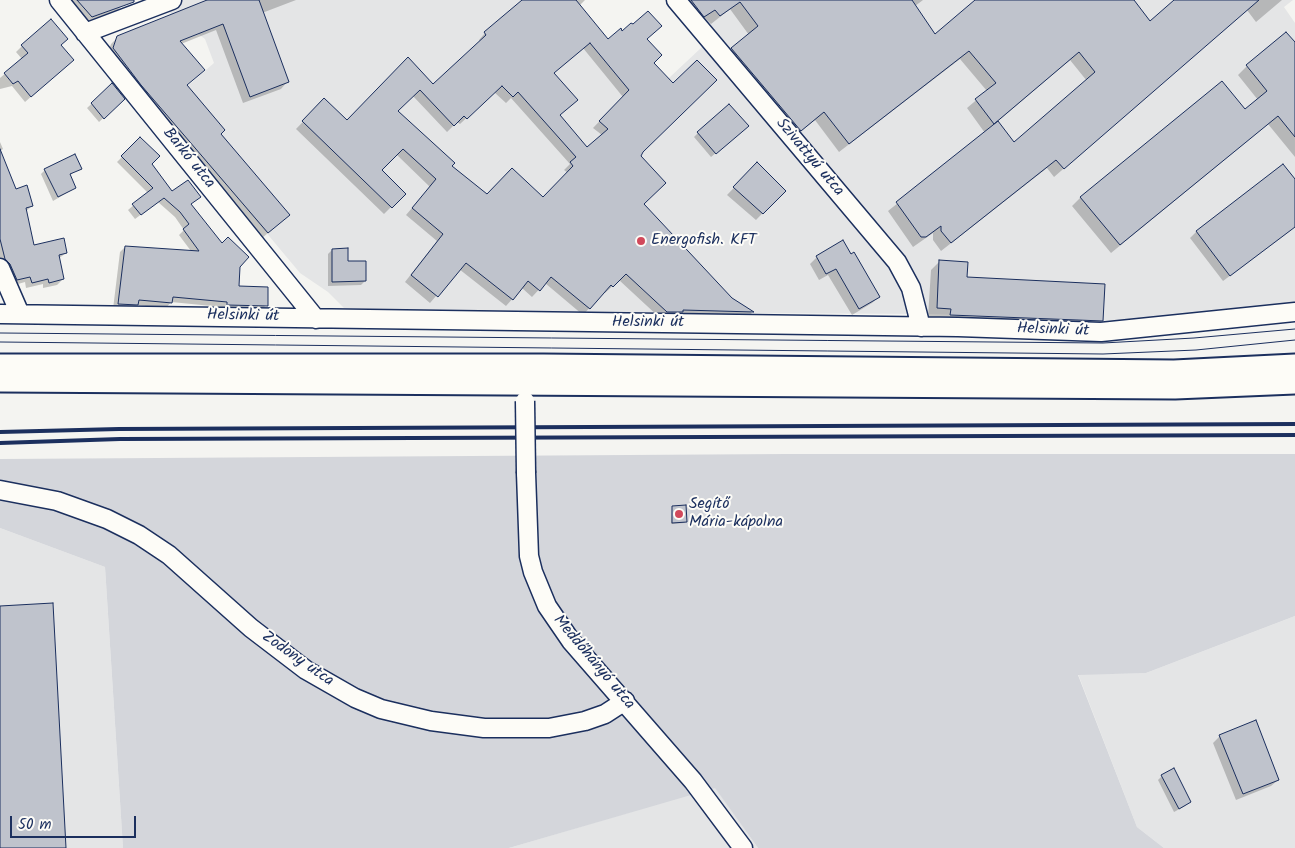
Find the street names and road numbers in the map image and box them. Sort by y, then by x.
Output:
street label: Szivattyú utca [771,115,847,201]
street label: Barkó utca [158,125,218,193]
street label: Helsinki út [207,307,279,327]
street label: Helsinki út [612,313,684,333]
street label: Helsinki út [1016,320,1090,342]
street label: Meddőhányó utca [548,612,638,714]
street label: Zodony utca [257,628,337,692]

